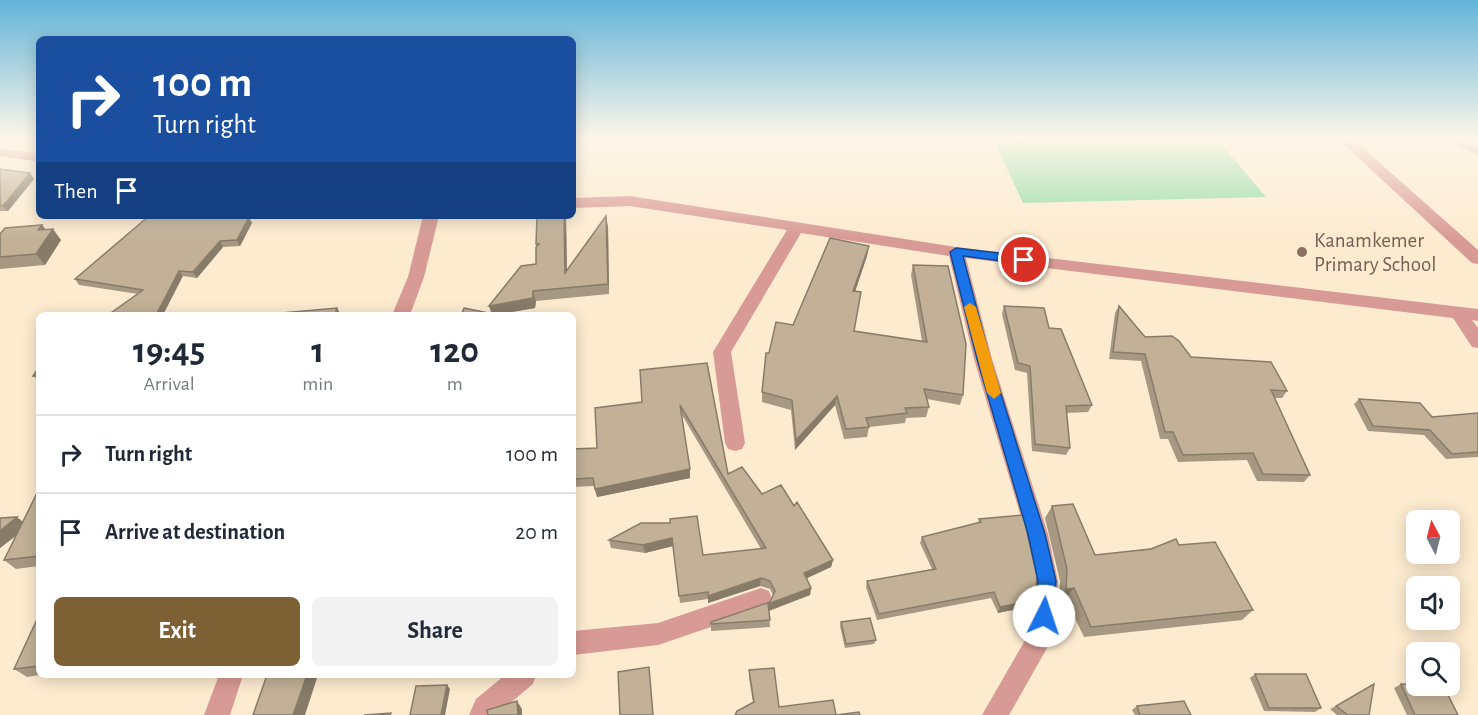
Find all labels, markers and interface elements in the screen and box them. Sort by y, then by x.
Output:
icon: right [54,60,132,138]
text: 100 m [153,62,252,104]
text: Turn right [153,111,256,138]
icon: arrive [110,174,143,207]
text: Then [54,180,98,202]
place label: Kanamkemer Primary School [1314,230,1437,275]
pin [998,234,1049,285]
icon: arrive [1007,243,1040,276]
marker: Kanamkemer Primary School [1295,245,1309,259]
text: 19:45 [133,333,205,369]
text: 1 [311,333,324,369]
text: 120 [430,333,479,369]
text: Arrival [143,374,195,394]
text: min [302,374,333,394]
text: m [447,374,463,394]
icon: right [54,438,87,471]
text: Turn right [105,443,192,465]
text: 100 m [506,443,558,465]
north arrow [1406,510,1460,564]
map controls [1406,510,1460,696]
icon: arrive [54,516,87,549]
text: Arrive at destination [105,521,285,543]
text: 20 m [515,521,558,543]
button: sound [1406,576,1460,630]
position arrow [1012,584,1076,648]
button: Exit [54,597,300,666]
button: Share [312,597,558,666]
button: search [1406,642,1460,696]

